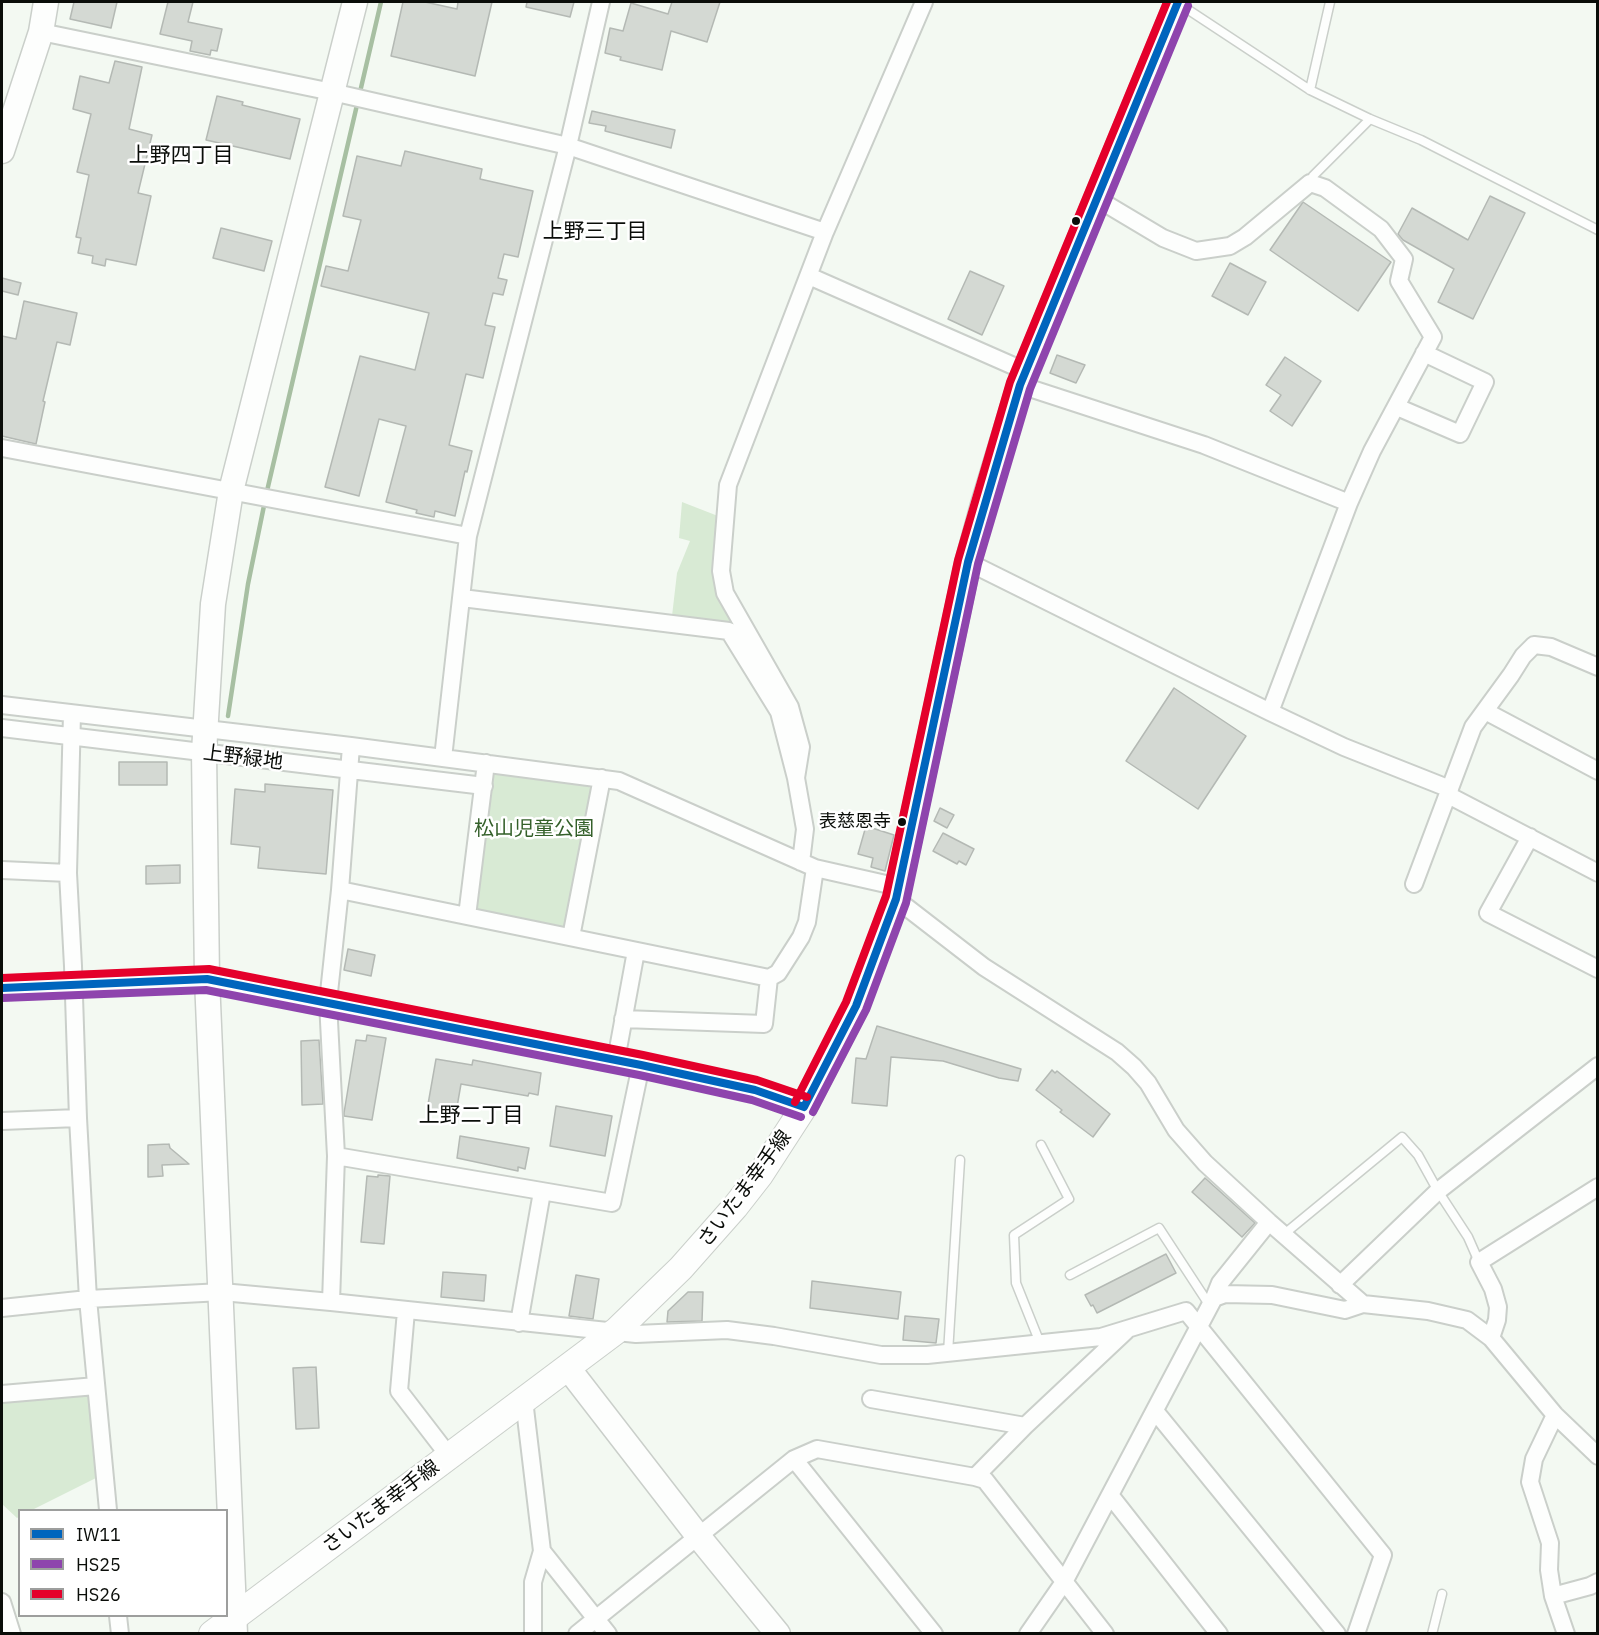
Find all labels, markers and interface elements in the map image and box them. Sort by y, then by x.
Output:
district label: 上野四丁目 [129,143,233,169]
unlabelled marker [1070,215,1082,227]
district label: 上野三丁目 [543,219,647,245]
street label: 上野緑地 [202,741,284,775]
place label: 表慈恩寺 [819,811,891,833]
marker: 表慈恩寺 [896,816,908,828]
park label: 松山児童公園 [474,817,594,841]
district label: 上野二丁目 [419,1103,523,1129]
street label: さいたま幸手線 [693,1126,797,1252]
street label: さいたま幸手線 [318,1455,444,1559]
legend [18,1509,228,1617]
text: IW11 [76,1523,121,1546]
text: HS25 [76,1553,121,1576]
text: HS26 [76,1583,121,1606]

